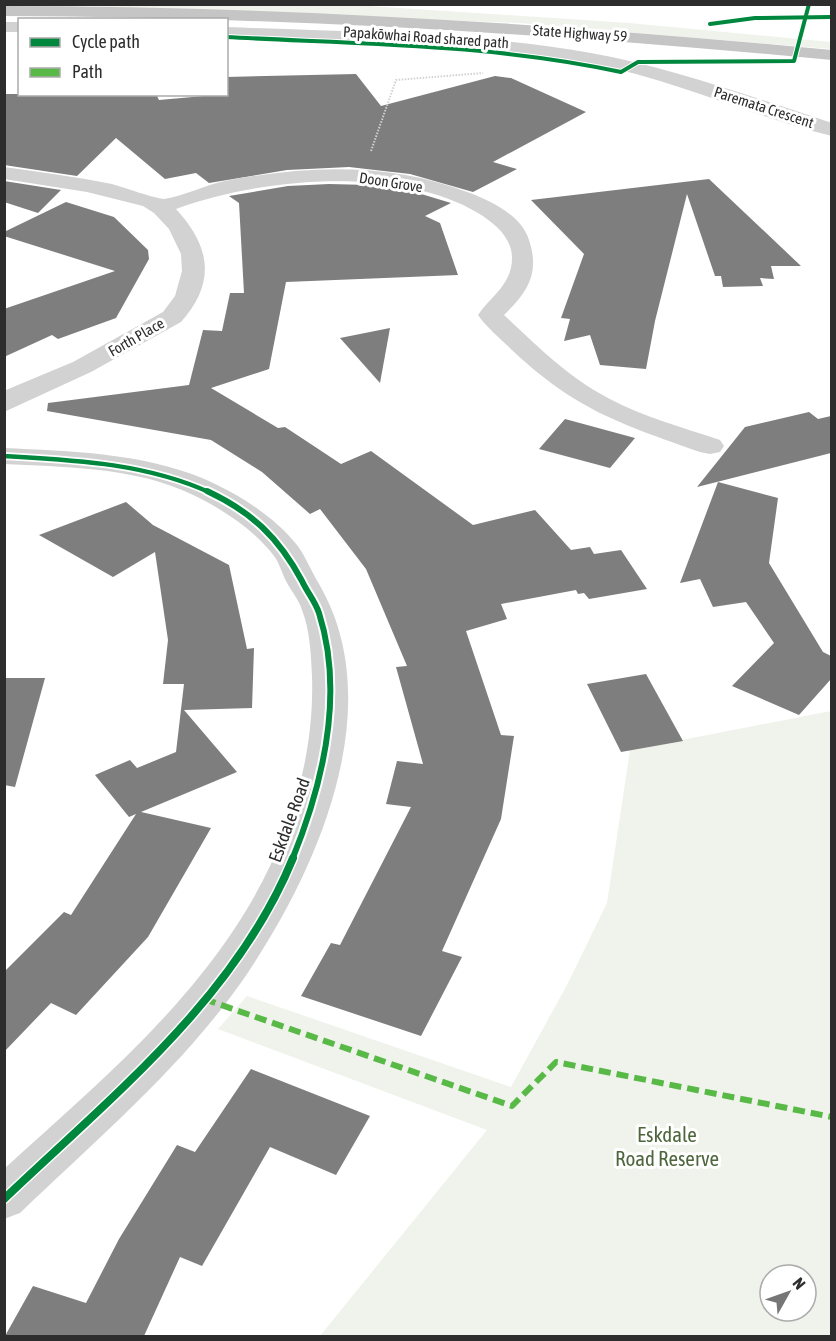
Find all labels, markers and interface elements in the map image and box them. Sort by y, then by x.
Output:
legend [18,18,228,96]
street label: State Highway 59 [532,21,628,45]
street label: Papakōwhai Road shared path [342,23,510,51]
text: Cycle path [72,31,140,52]
text: Path [72,61,103,82]
street label: Paremata Crescent [712,83,816,131]
street label: Doon Grove [358,169,424,195]
street label: Forth Place [105,314,167,360]
street label: Eskdale Road [264,775,314,865]
park label: Eskdale Road Reserve [615,1122,719,1170]
north arrow [758,1263,818,1323]
text: N [790,1274,809,1293]

